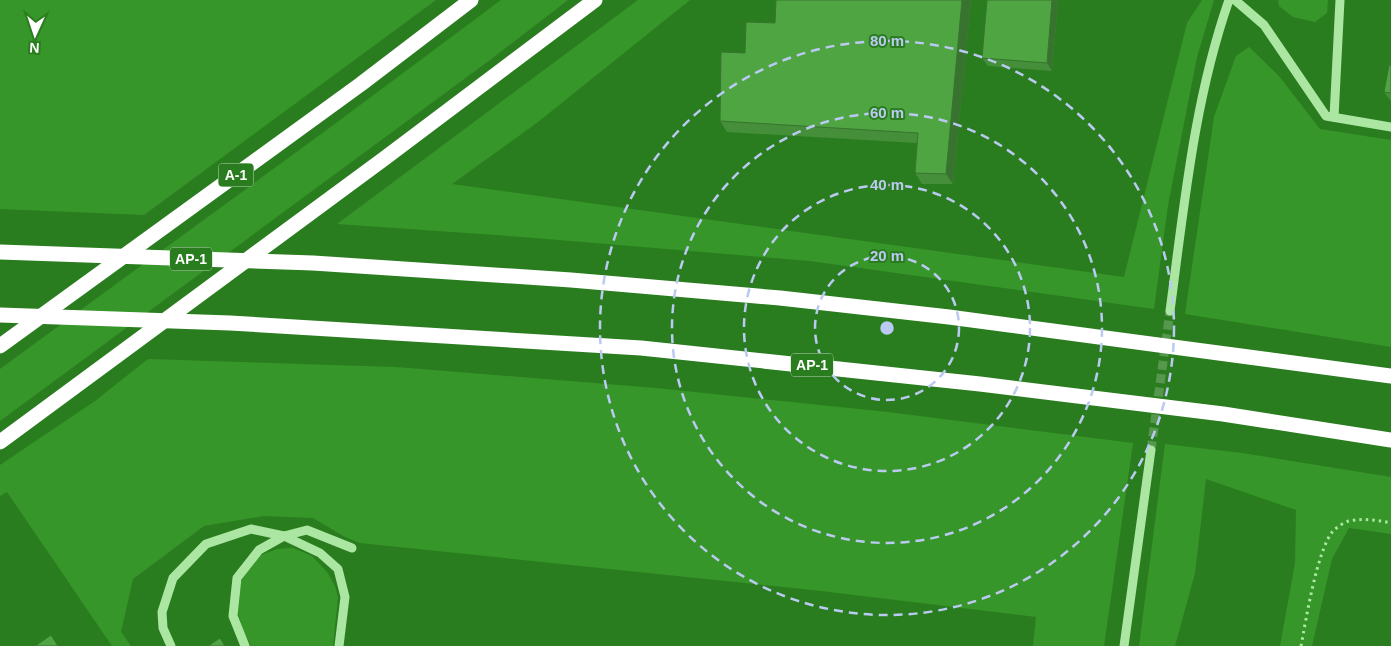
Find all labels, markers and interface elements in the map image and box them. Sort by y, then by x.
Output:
north arrow [10,10,60,60]
text: 80 m [870,32,904,49]
text: N [29,40,40,56]
text: 60 m [870,104,904,121]
road number: A-1 [218,164,254,186]
text: 40 m [870,176,904,193]
text: 20 m [870,247,904,264]
road number: AP-1 [170,248,212,270]
centre of rings [878,319,896,337]
road number: AP-1 [791,354,833,376]

